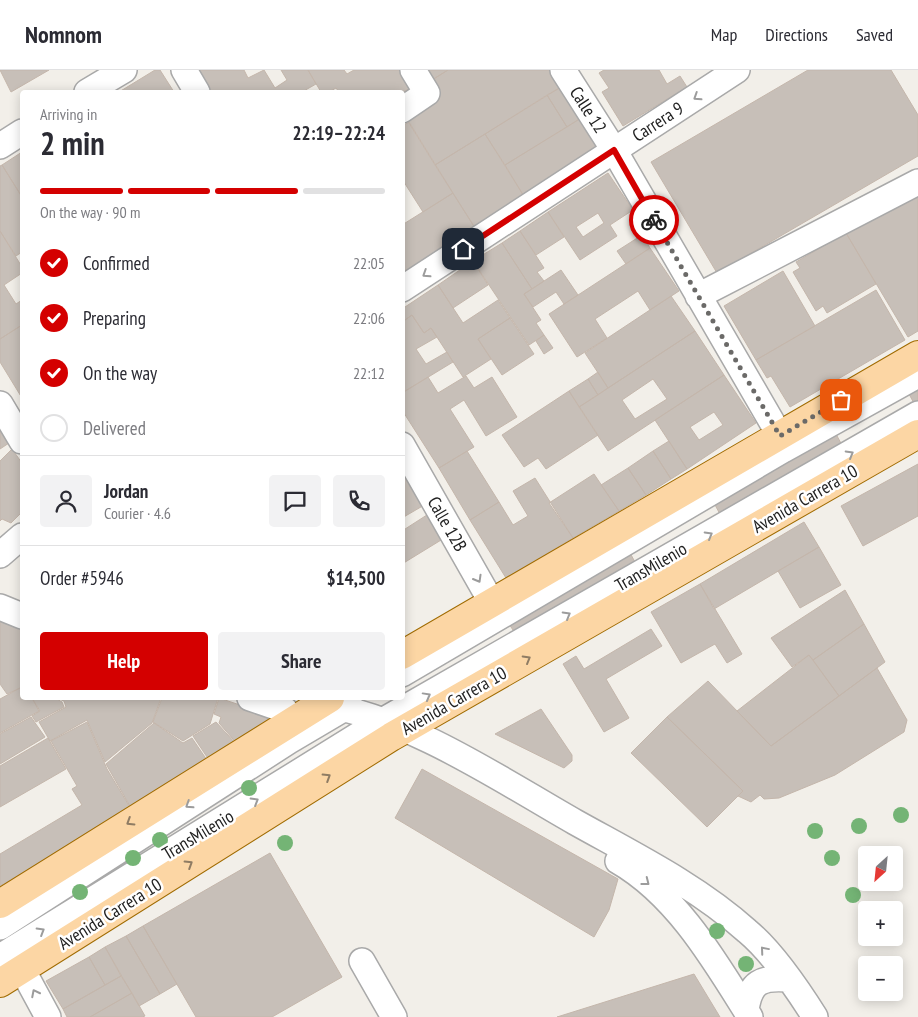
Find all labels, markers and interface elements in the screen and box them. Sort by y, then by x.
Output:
text: Nomnom [25,19,102,50]
text: Map [711,23,737,46]
text: Directions [765,23,828,46]
text: Saved [856,23,893,46]
street label: Calle 12 [565,82,612,137]
one-way arrow [693,91,702,100]
street label: Carrera 9 [628,97,688,147]
text: Arriving in [40,104,97,124]
text: 22:19–22:24 [292,121,385,145]
text: 2 min [40,122,105,164]
courier [629,195,679,245]
text: On the way · 90 m [40,202,140,222]
icon: bike [640,206,668,234]
pin [442,228,484,270]
icon: home [449,235,477,263]
icon: check [40,249,68,277]
text: Confirmed [83,251,150,275]
text: 22:05 [353,253,385,273]
one-way arrow [422,267,431,277]
icon: check [40,304,68,332]
text: Preparing [83,306,146,330]
text: 22:06 [353,308,385,328]
icon: check [40,359,68,387]
text: On the way [83,361,157,385]
text: 22:12 [353,363,385,383]
pin [820,379,862,421]
icon: bag [827,386,855,414]
text: Delivered [83,416,146,440]
one-way arrow [844,450,853,460]
street label: Avenida Carrera 10 [748,459,861,538]
button: person [40,475,92,527]
button: chat [269,475,321,527]
button: phone [333,475,385,527]
text: Jordan [104,479,148,503]
street label: Calle 12B [423,492,472,555]
text: Courier · 4.6 [104,503,171,523]
one-way arrow [703,531,712,541]
street label: TransMilenio [611,537,691,596]
text: Order #5946 [40,566,124,590]
text: $14,500 [326,566,385,590]
one-way arrow [472,573,482,582]
one-way arrow [562,611,571,621]
button: Help [40,632,208,690]
button: Share [218,632,385,690]
one-way arrow [522,655,531,665]
street label: Avenida Carrera 10 [397,661,510,740]
one-way arrow [421,693,430,703]
one-way arrow [322,774,331,784]
one-way arrow [249,797,258,807]
one-way arrow [186,799,195,808]
street label: TransMilenio [158,804,238,865]
one-way arrow [126,816,135,826]
north arrow [858,846,902,891]
map controls [858,846,903,1001]
one-way arrow [184,860,193,870]
street label: Avenida Carrera 10 [54,873,166,955]
one-way arrow [640,877,649,886]
button: + [858,901,903,946]
one-way arrow [36,927,45,937]
one-way arrow [761,947,770,956]
button: − [858,956,903,1001]
one-way arrow [31,989,41,998]

